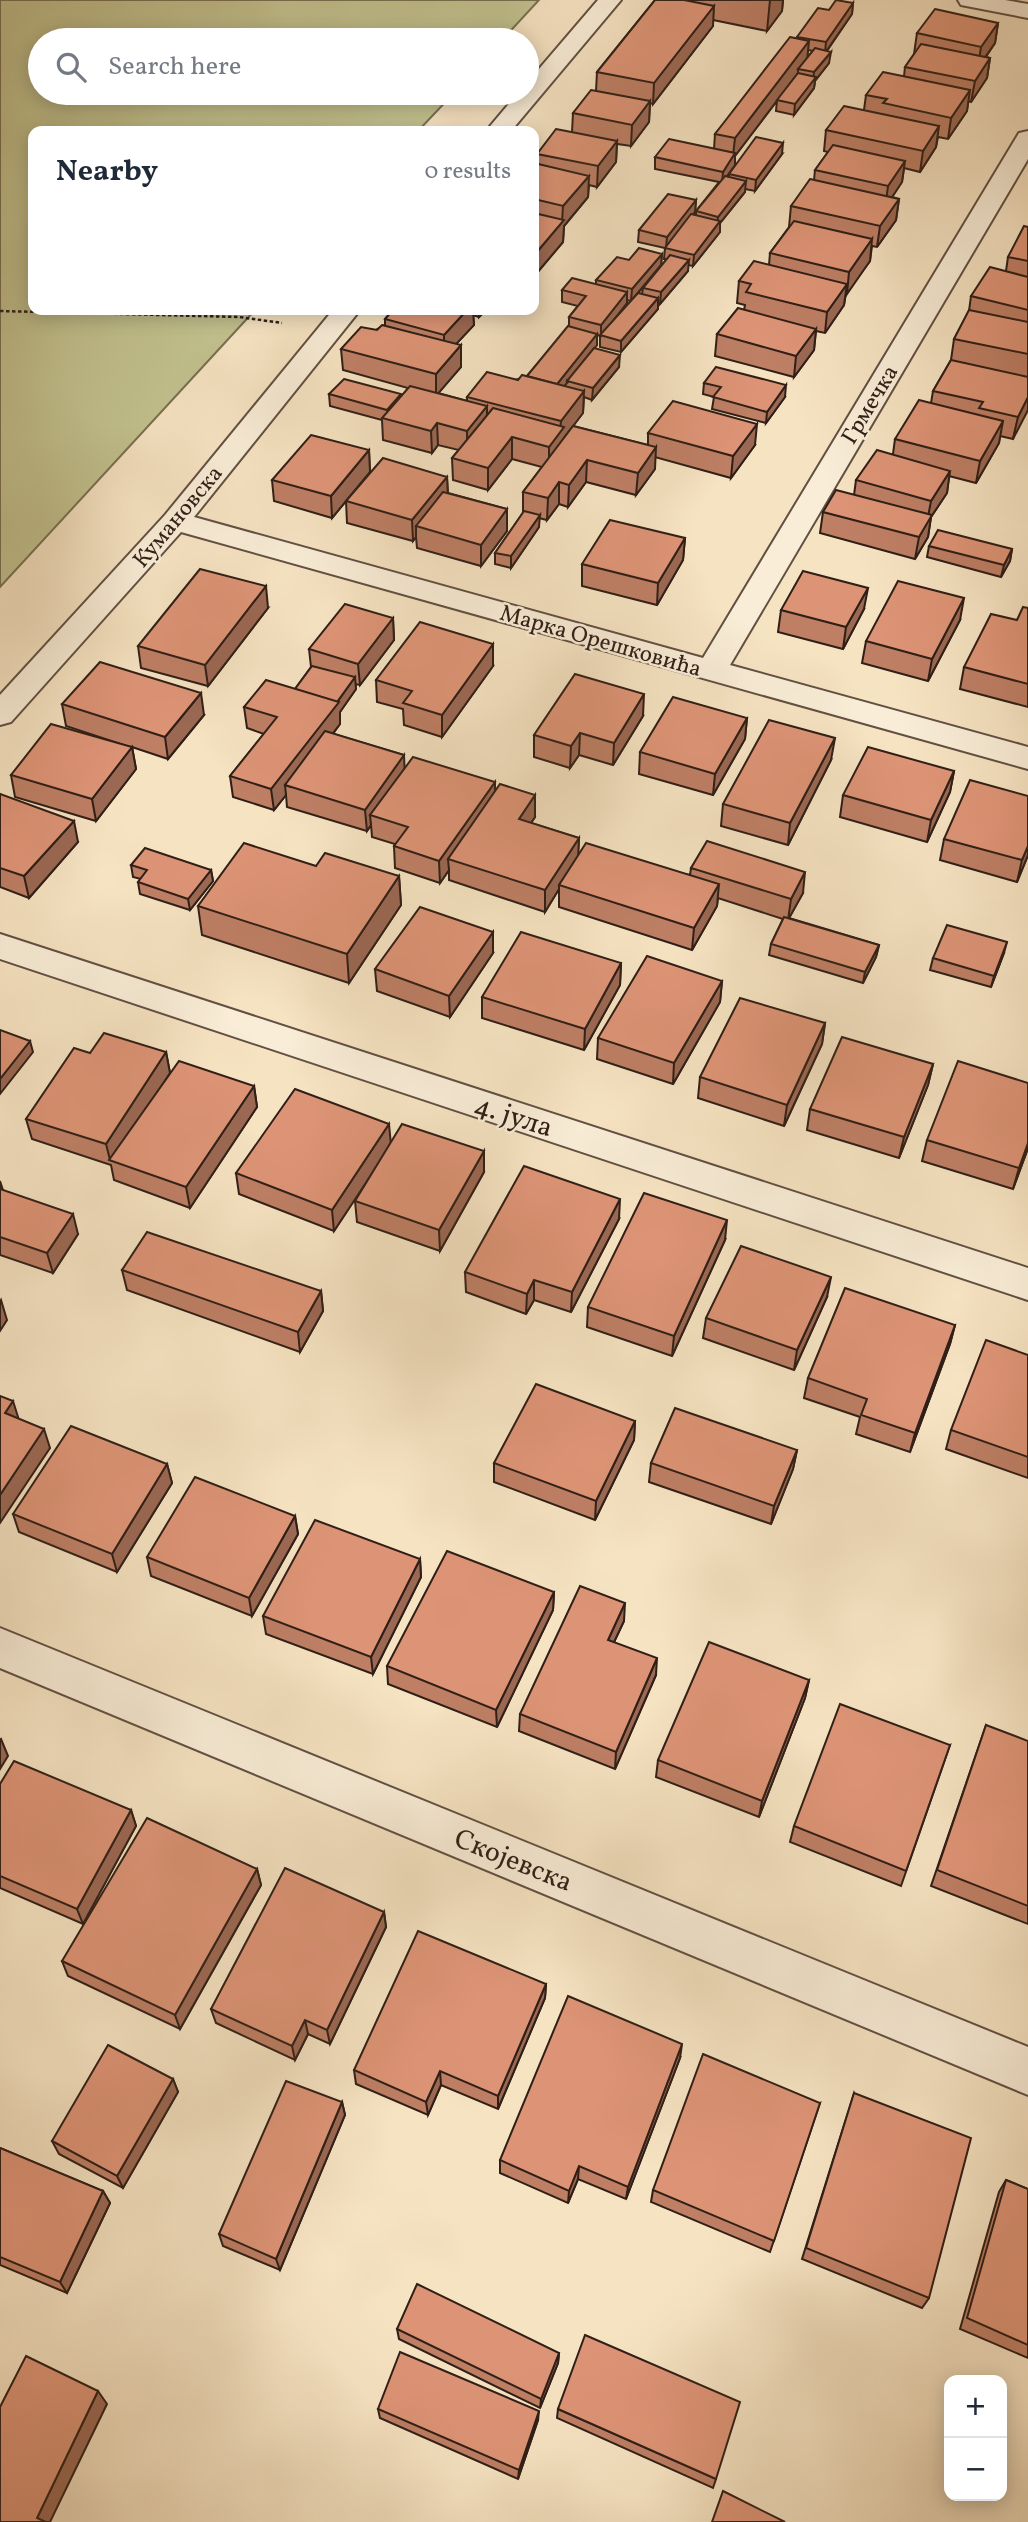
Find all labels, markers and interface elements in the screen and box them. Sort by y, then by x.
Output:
search box [28,28,539,105]
icon: search [52,48,90,86]
text: Search here [108,49,241,85]
text: Nearby [56,151,158,193]
text: 0 results [424,156,511,188]
street label: Грмечка [834,359,907,451]
street label: Кумановска [126,459,231,575]
street label: Марка Орешковића [496,598,705,686]
street label: 4. јула [469,1086,557,1148]
street label: Скојевска [448,1820,578,1903]
map controls [944,2375,1007,2501]
button: + [944,2375,1007,2438]
button: − [944,2438,1007,2501]

